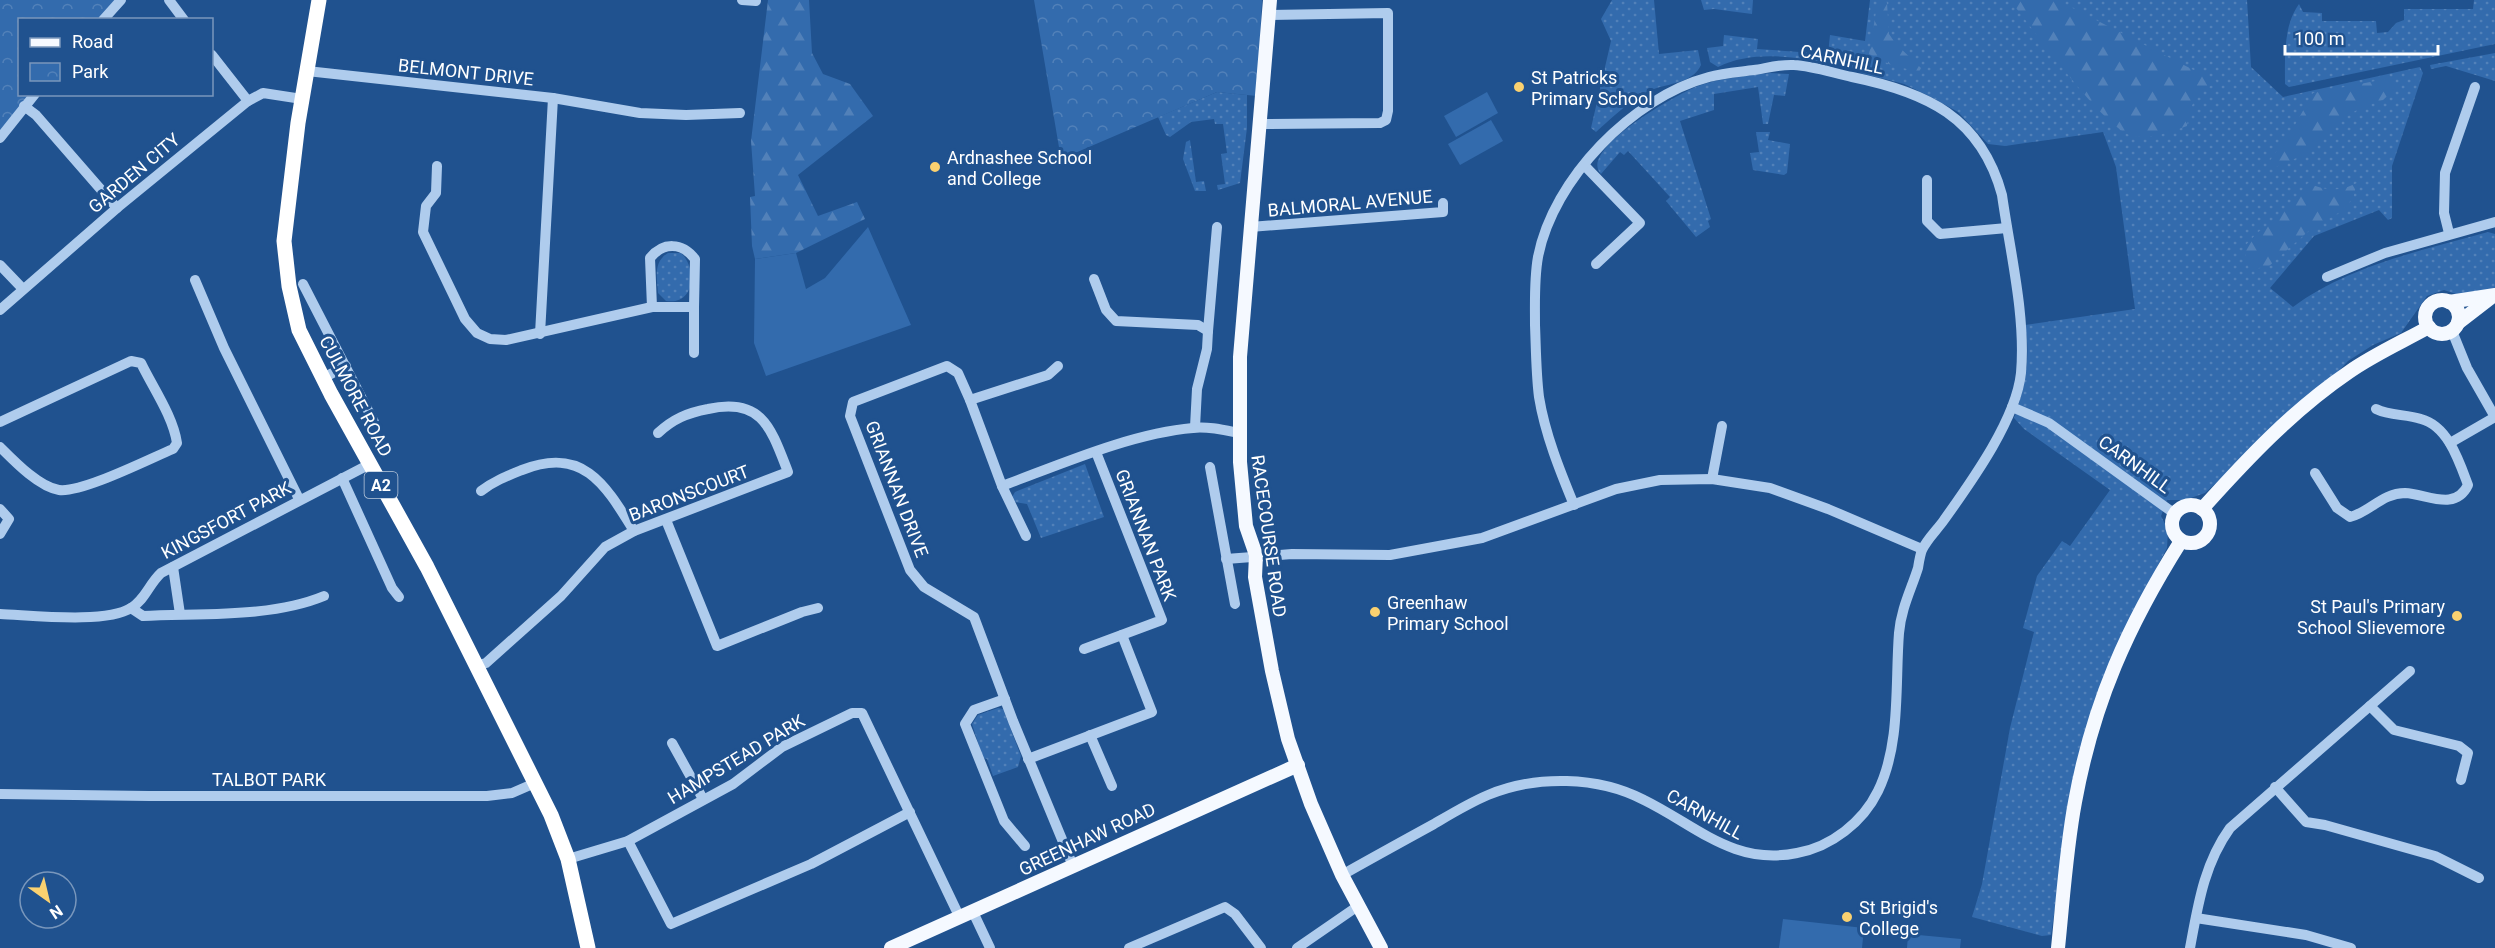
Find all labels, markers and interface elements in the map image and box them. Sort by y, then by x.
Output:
legend [18,18,213,96]
scale bar [2285,18,2438,56]
text: 100 m [2294,28,2345,49]
text: Road [72,31,113,52]
street label: CARNHILL [1798,40,1886,78]
street label: BELMONT DRIVE [397,54,535,90]
text: Park [72,61,109,82]
place label: St Patricks Primary School [1531,67,1653,109]
marker: St Patricks Primary School [1512,80,1526,94]
street label: GARDEN CITY [84,129,184,217]
place label: Ardnashee School and College [947,147,1092,189]
marker: Ardnashee School and College [928,160,942,174]
street label: BALMORAL AVENUE [1267,185,1433,221]
street label: CULMORE ROAD [315,332,397,460]
street label: GRIANNAN DRIVE [861,418,933,560]
street label: CARNHILL [2095,431,2176,498]
street label: RACECOURSE ROAD [1247,453,1291,619]
street label: BARONSCOURT [626,460,752,526]
street label: GRIANNAN PARK [1111,466,1181,604]
road number: A2 [364,472,398,498]
street label: KINGSFORT PARK [158,477,295,563]
place label: Greenhaw Primary School [1387,592,1509,634]
place label: St Paul's Primary School Slievemore [2297,596,2445,638]
marker: Greenhaw Primary School [1368,605,1382,619]
marker: St Paul's Primary School Slievemore [2450,609,2464,623]
street label: HAMPSTEAD PARK [664,710,809,808]
street label: TALBOT PARK [212,769,327,790]
street label: CARNHILL [1663,784,1747,844]
street label: GREENHAW ROAD [1015,798,1159,880]
north arrow [18,870,78,930]
place label: St Brigid's College [1859,897,1938,939]
text: N [46,901,66,923]
marker: St Brigid's College [1840,910,1854,924]

